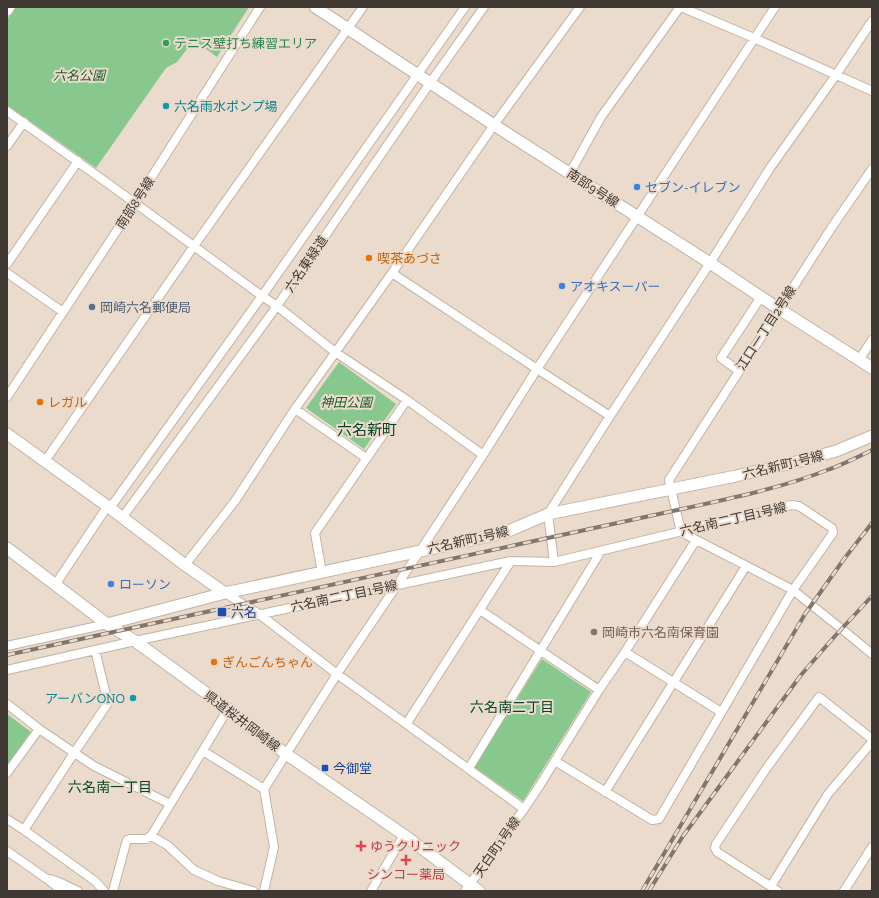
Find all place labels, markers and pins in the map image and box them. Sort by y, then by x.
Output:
place label: テニス壁打ち練習エリア [174,36,317,51]
marker: テニス壁打ち練習エリア [161,38,171,48]
place label: 六名雨水ポンプ場 [174,99,278,114]
marker: 六名雨水ポンプ場 [161,101,171,111]
place label: セブン-イレブン [645,180,741,195]
marker: セブン-イレブン [632,182,642,192]
place label: 喫茶あづさ [377,251,442,266]
marker: 喫茶あづさ [364,253,374,263]
place label: アオキスーパー [570,279,660,294]
marker: アオキスーパー [557,281,567,291]
place label: 岡崎六名郵便局 [100,300,191,315]
marker: 岡崎六名郵便局 [87,302,97,312]
place label: レガル [48,395,87,410]
marker: レガル [35,397,45,407]
place label: ローソン [119,577,171,592]
marker: ローソン [106,579,116,589]
place label: 六名 [231,605,257,620]
marker: 六名 [216,606,228,618]
place label: 岡崎市六名南保育園 [602,625,719,640]
marker: 岡崎市六名南保育園 [589,627,599,637]
place label: ぎんごんちゃん [222,655,313,670]
marker: ぎんごんちゃん [209,657,219,667]
place label: アーバンONO [45,691,125,706]
marker: アーバンONO [128,693,138,703]
place label: 今御堂 [333,761,372,776]
marker: 今御堂 [320,763,330,773]
place label: ゆうクリニック [370,839,461,854]
marker: ゆうクリニック [355,840,367,852]
marker: シンコー薬局 [401,855,411,865]
place label: シンコー薬局 [367,867,445,882]

